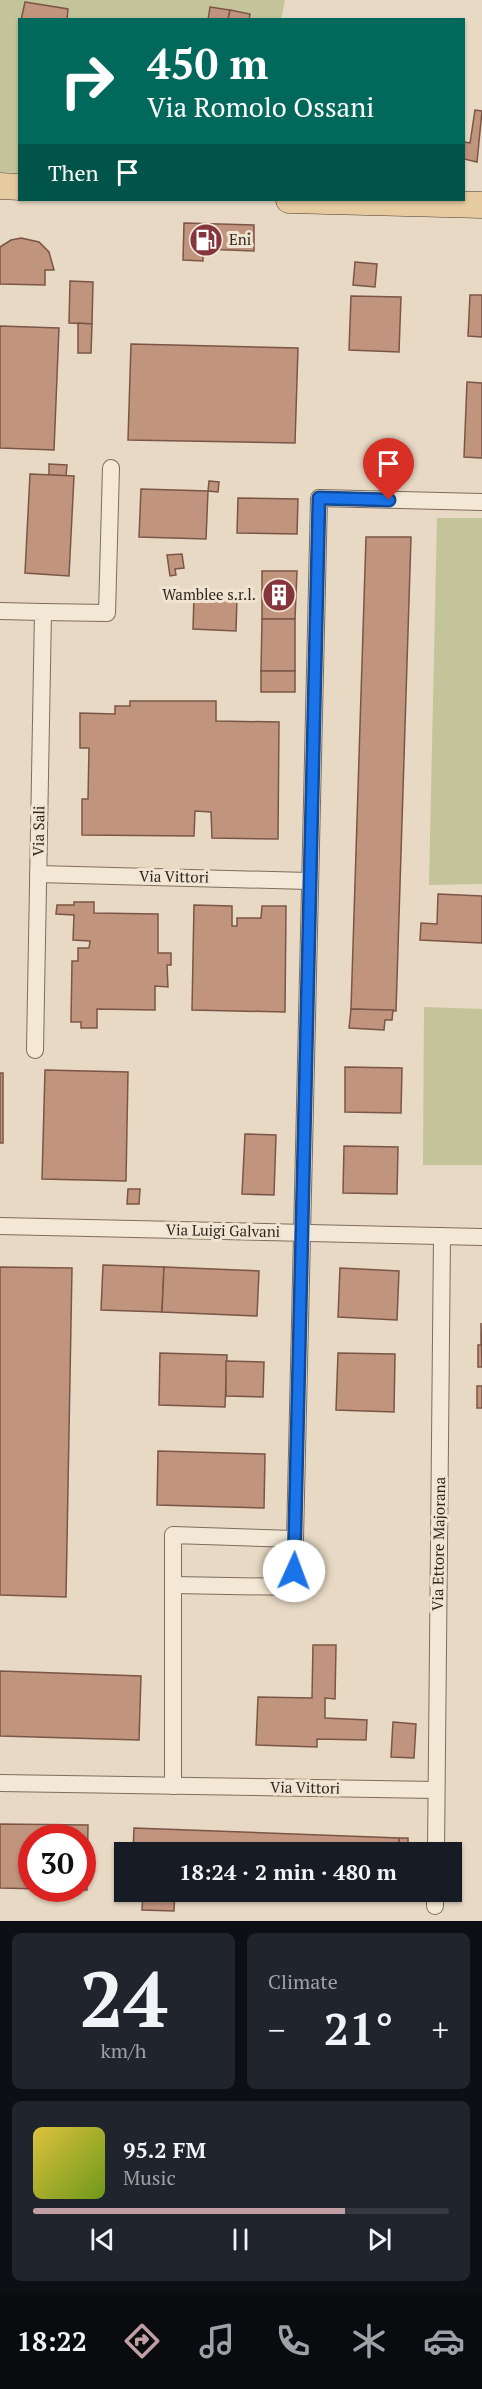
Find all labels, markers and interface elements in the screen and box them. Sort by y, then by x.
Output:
text: 450 m [147,35,268,91]
icon: right [48,42,126,120]
text: Via Romolo Ossani [147,89,374,125]
icon: arrive [111,156,144,189]
text: Then [48,158,99,187]
fuel station icon: Eni [188,222,224,258]
place label: Eni [229,229,251,249]
pin [363,438,414,500]
icon: arrive [372,447,405,480]
building icon: Wamblee s.r.l. [261,577,297,613]
place label: Wamblee s.r.l. [162,584,256,604]
street label: Via Sali [28,805,48,856]
street label: Via Vittori [139,865,209,887]
street label: Via Luigi Galvani [166,1219,280,1241]
street label: Via Ettore Majorana [427,1476,449,1611]
position arrow [262,1539,326,1603]
street label: Via Vittori [270,1776,340,1798]
speed limit sign: 30 [18,1824,96,1902]
text: 18:24 · 2 min · 480 m [179,1857,397,1886]
text: 24 [79,1946,168,2049]
text: Climate [268,1968,338,1995]
text: 21° [324,1998,393,2058]
text: − [268,2008,286,2051]
text: + [431,2008,449,2051]
text: km/h [100,2037,147,2064]
text: 95.2 FM [123,2135,206,2164]
text: Music [123,2164,176,2191]
icon: previous [86,2223,119,2256]
icon: pause [224,2223,257,2256]
icon: next [363,2223,396,2256]
icon: directions [121,2320,163,2362]
icon: music [196,2320,238,2362]
icon: phone [272,2320,314,2362]
icon: climate [348,2320,390,2362]
icon: car [423,2320,465,2362]
text: 18:22 [17,2323,87,2359]

